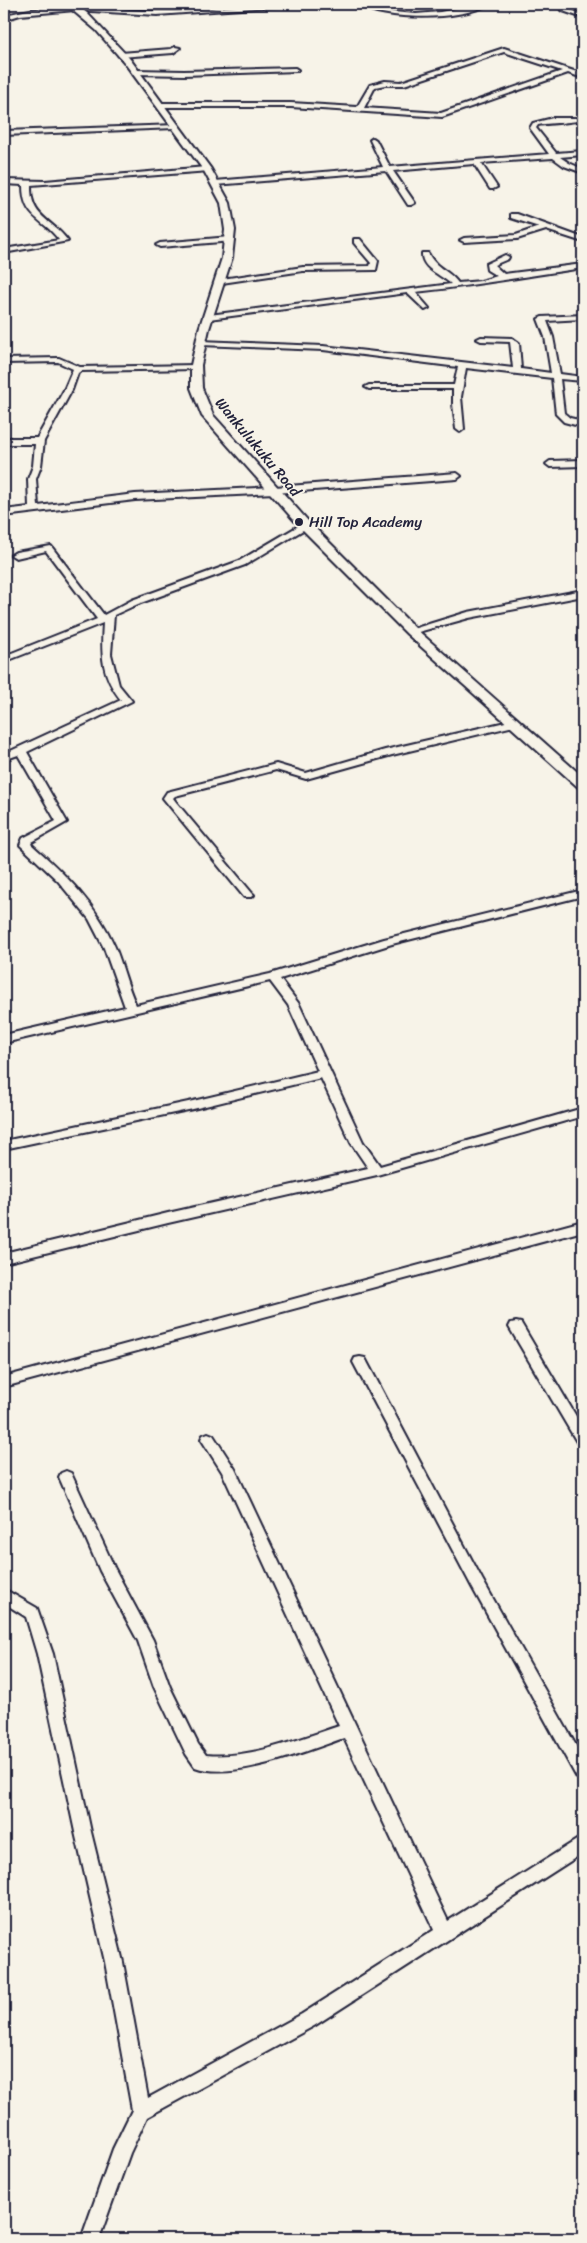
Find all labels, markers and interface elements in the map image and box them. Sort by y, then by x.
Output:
street label: Wankulukuku Road [208,391,308,503]
place label: Hill Top Academy [309,509,422,535]
marker: Hill Top Academy [293,516,305,528]

